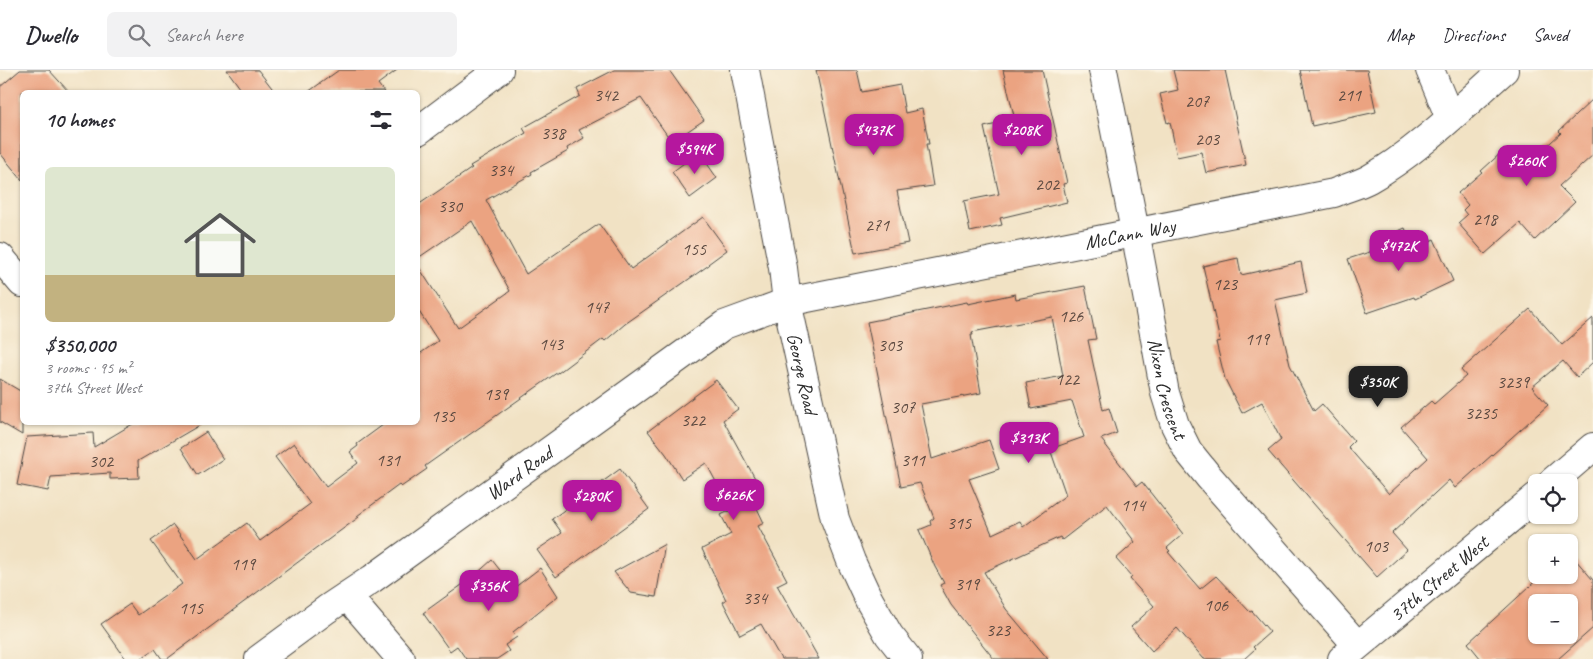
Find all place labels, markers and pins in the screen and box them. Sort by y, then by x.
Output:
pin: $437K [839,114,909,156]
pin: $208K [987,114,1057,156]
pin: $594K [660,132,730,175]
pin: $260K [1492,144,1562,187]
pin: $472K [1364,230,1434,272]
pin: $350K [1343,366,1413,408]
pin: $313K [994,422,1064,464]
pin: $626K [699,478,769,521]
pin: $280K [557,480,627,522]
pin: $356K [454,570,524,612]

